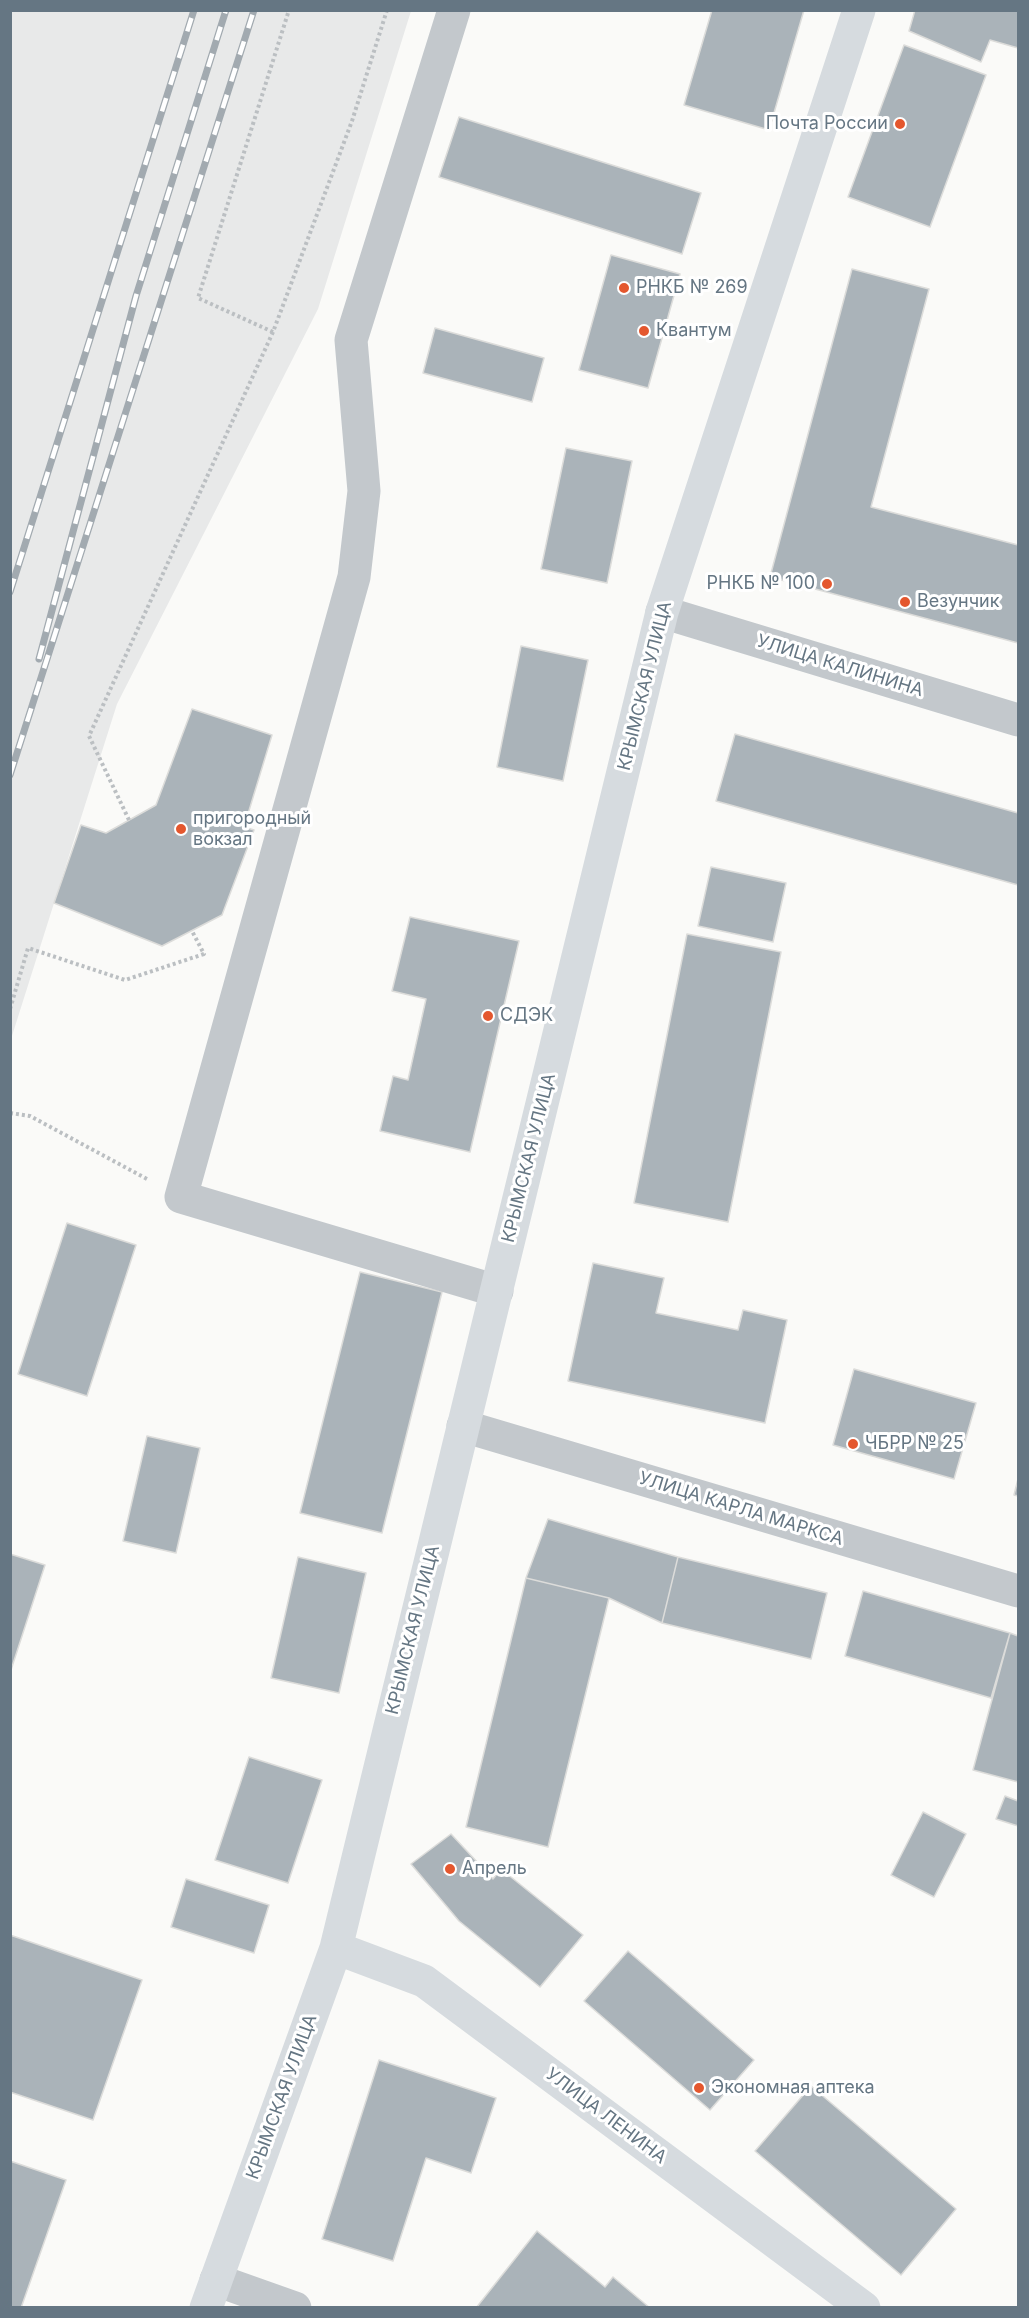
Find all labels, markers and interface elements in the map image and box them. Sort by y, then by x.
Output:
place label: Почта России [766,113,888,135]
marker: Почта России [893,117,907,131]
place label: РНКБ № 269 [636,277,748,299]
marker: РНКБ № 269 [617,281,631,295]
place label: Квантум [656,320,732,342]
marker: Квантум [637,324,651,338]
place label: РНКБ № 100 [707,573,815,595]
marker: РНКБ № 100 [820,577,834,591]
place label: Везунчик [917,591,999,613]
marker: Везунчик [898,595,912,609]
street label: КРЫМСКАЯ УЛИЦА [614,599,676,773]
street label: УЛИЦА КАЛИНИНА [754,630,926,702]
place label: пригородный вокзал [193,808,311,850]
marker: пригородный вокзал [174,822,188,836]
place label: СДЭК [500,1005,553,1027]
marker: СДЭК [481,1009,495,1023]
street label: КРЫМСКАЯ УЛИЦА [498,1071,560,1245]
place label: ЧБРР № 25 [865,1433,964,1455]
marker: ЧБРР № 25 [846,1437,860,1451]
street label: УЛИЦА КАРЛА МАРКСА [636,1468,846,1550]
street label: КРЫМСКАЯ УЛИЦА [382,1543,444,1717]
place label: Апрель [462,1858,527,1880]
marker: Апрель [443,1862,457,1876]
street label: КРЫМСКАЯ УЛИЦА [242,2012,322,2182]
street label: УЛИЦА ЛЕНИНА [541,2063,671,2169]
place label: Экономная аптека [711,2077,875,2099]
marker: Экономная аптека [692,2081,706,2095]

